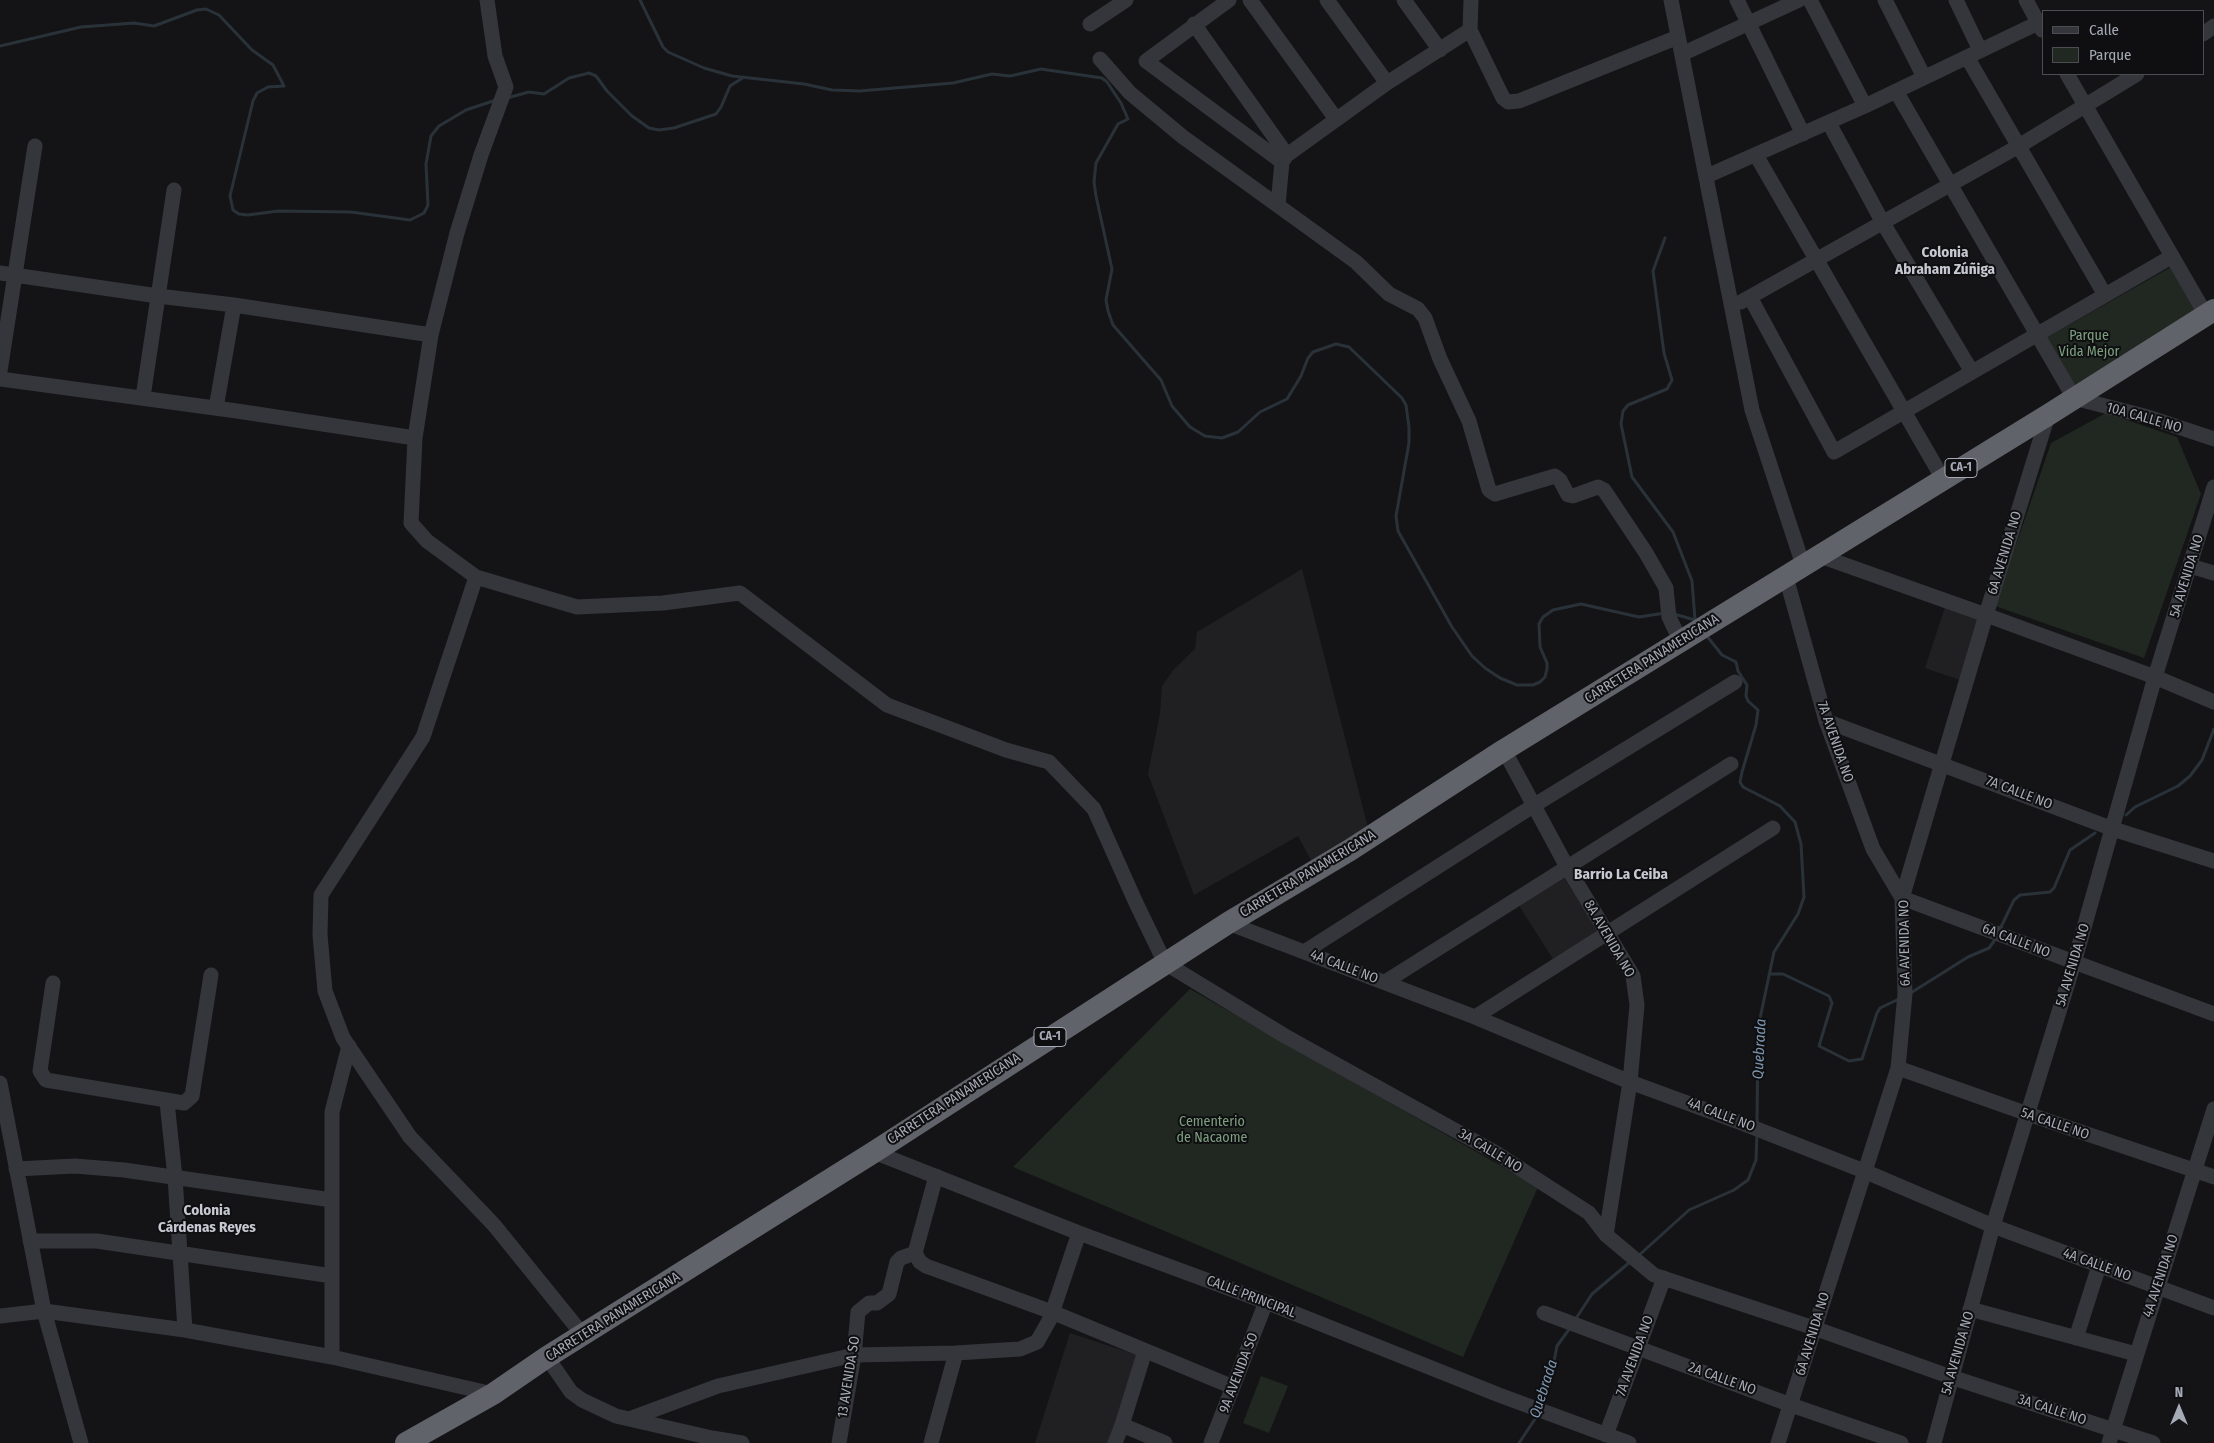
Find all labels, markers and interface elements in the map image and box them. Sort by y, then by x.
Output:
legend [2042,10,2204,75]
text: Calle [2089,21,2119,39]
text: Parque [2089,46,2132,64]
district label: Colonia Abraham Zúñiga [1895,244,1995,279]
park label: Parque Vida Mejor [2059,328,2119,361]
street label: 10A CALLE NO [2104,399,2184,437]
road number: CA-1 [1945,458,1977,478]
street label: 6A AVENIDA NO [1984,509,2026,597]
street label: 5A AVENIDA NO [2166,532,2208,620]
street label: CARRETERA PANAMERICANA [1582,611,1722,707]
street label: 7A AVENIDA NO [1813,699,1857,785]
street label: 7A CALLE NO [1983,773,2055,813]
street label: CARRETERA PANAMERICANA [1237,827,1379,921]
district label: Barrio La Ceiba [1574,866,1668,884]
street label: 8A AVENIDA NO [1580,897,1638,981]
street label: 6A AVENIDA NO [1896,900,1914,986]
street label: 6A CALLE NO [1980,920,2052,962]
street label: 5A AVENIDA NO [2052,921,2094,1009]
street label: 4A CALLE NO [1308,946,1380,988]
water label: Quebrada [1749,1018,1771,1080]
road number: CA-1 [1034,1028,1066,1046]
street label: CARRETERA PANAMERICANA [884,1050,1024,1148]
street label: 4A CALLE NO [1685,1094,1757,1136]
street label: 5A CALLE NO [2019,1104,2091,1144]
park label: Cementerio de Nacaome [1177,1114,1247,1146]
street label: 3A CALLE NO [1455,1126,1525,1176]
district label: Colonia Cárdenas Reyes [158,1202,256,1237]
street label: 4A AVENIDA NO [2140,1232,2182,1320]
street label: 4A CALLE NO [2061,1245,2133,1285]
street label: CARRETERA PANAMERICANA [543,1269,683,1365]
street label: CALLE PRINCIPAL [1204,1272,1298,1322]
street label: 6A AVENIDA NO [1792,1290,1834,1378]
street label: 5A AVENIDA NO [1938,1309,1978,1397]
street label: 7A AVENIDA NO [1613,1313,1657,1399]
street label: 9A AVENIDA SO [1216,1330,1262,1416]
street label: 13 AVENIDA SO [834,1335,864,1419]
water label: Quebrada [1526,1357,1562,1421]
street label: 2A CALLE NO [1686,1359,1758,1399]
north arrow [2154,1383,2204,1433]
text: N [2175,1384,2183,1401]
street label: 3A CALLE NO [2016,1391,2088,1429]

